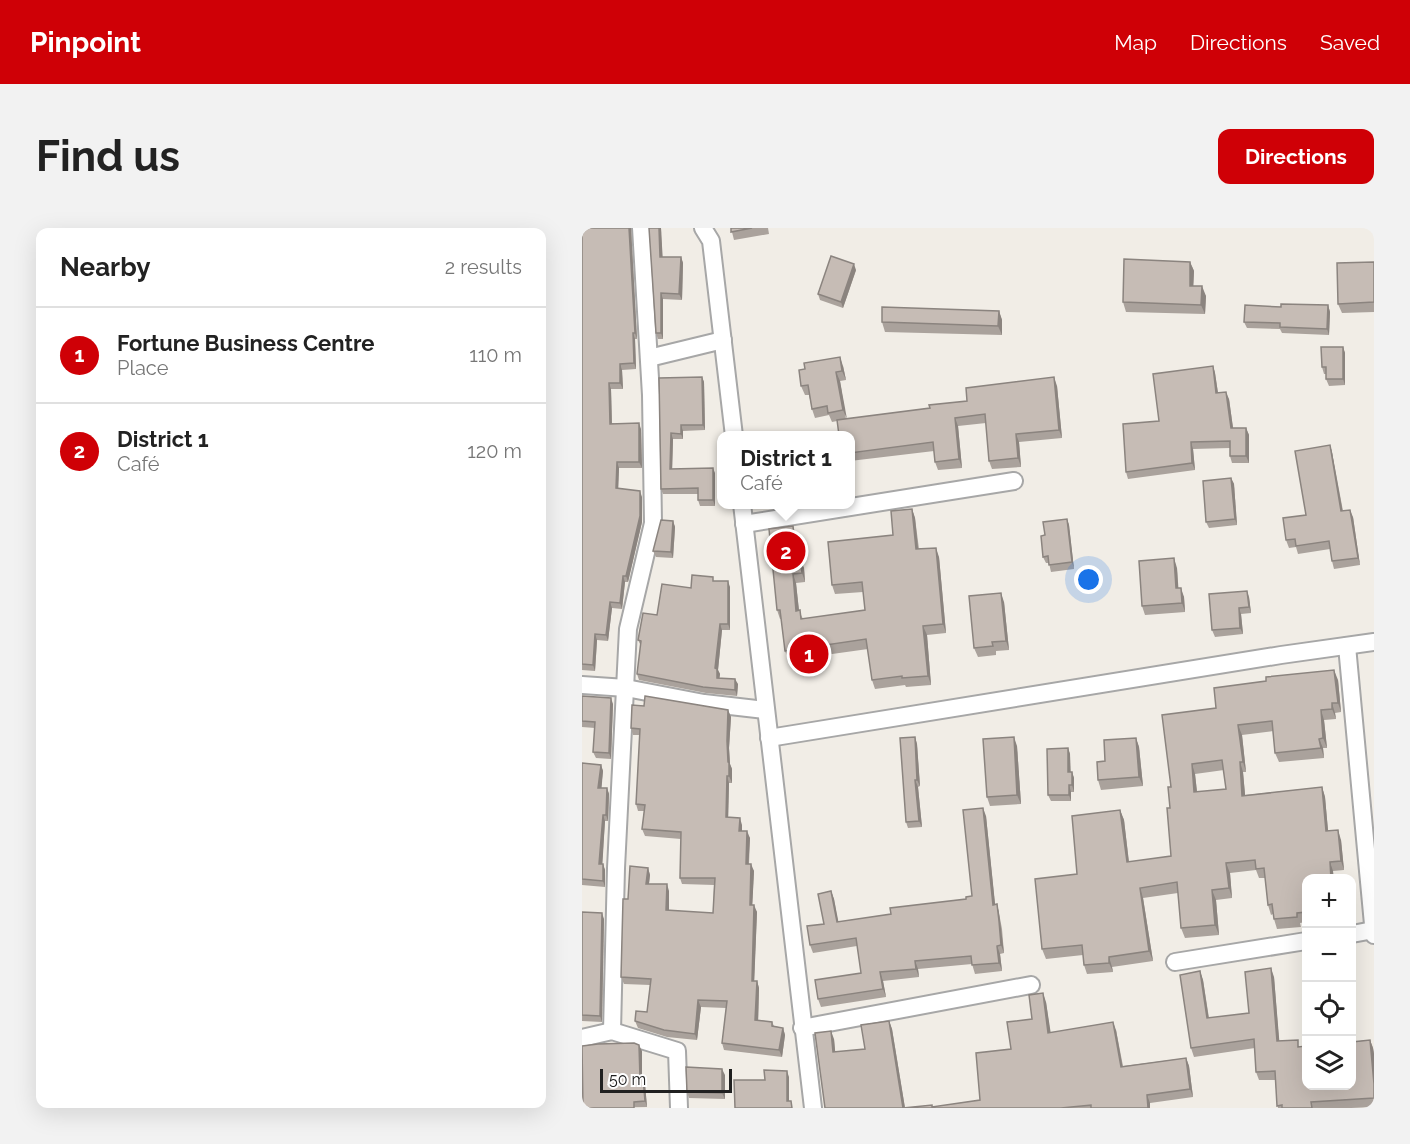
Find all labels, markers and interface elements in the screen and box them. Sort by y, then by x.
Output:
text: Pinpoint [30,26,141,59]
text: Map [1114,30,1157,55]
text: Directions [1190,30,1287,55]
text: Saved [1320,30,1380,55]
button: Directions [1218,129,1374,184]
text: Find us [36,132,180,181]
text: Nearby [60,252,150,282]
text: 2 results [445,255,522,279]
text: Fortune Business Centre [117,330,375,356]
text: 1 [75,343,84,367]
text: 110 m [469,343,522,367]
text: Place [117,356,168,380]
text: District 1 [117,426,209,452]
popup [717,431,855,509]
text: 2 [74,439,85,463]
text: 120 m [467,439,522,463]
text: District 1 [740,445,832,471]
text: Café [117,452,160,476]
text: Café [740,471,783,495]
pin: 2 [766,528,806,574]
your location [1074,565,1103,594]
pin: 1 [790,632,828,676]
map controls [1302,874,1356,1090]
button: + [1302,874,1356,928]
button: − [1302,928,1356,982]
button: locate [1302,982,1356,1036]
button: layers [1302,1036,1356,1090]
scale bar [600,1066,732,1094]
text: 50 m [609,1070,646,1089]

